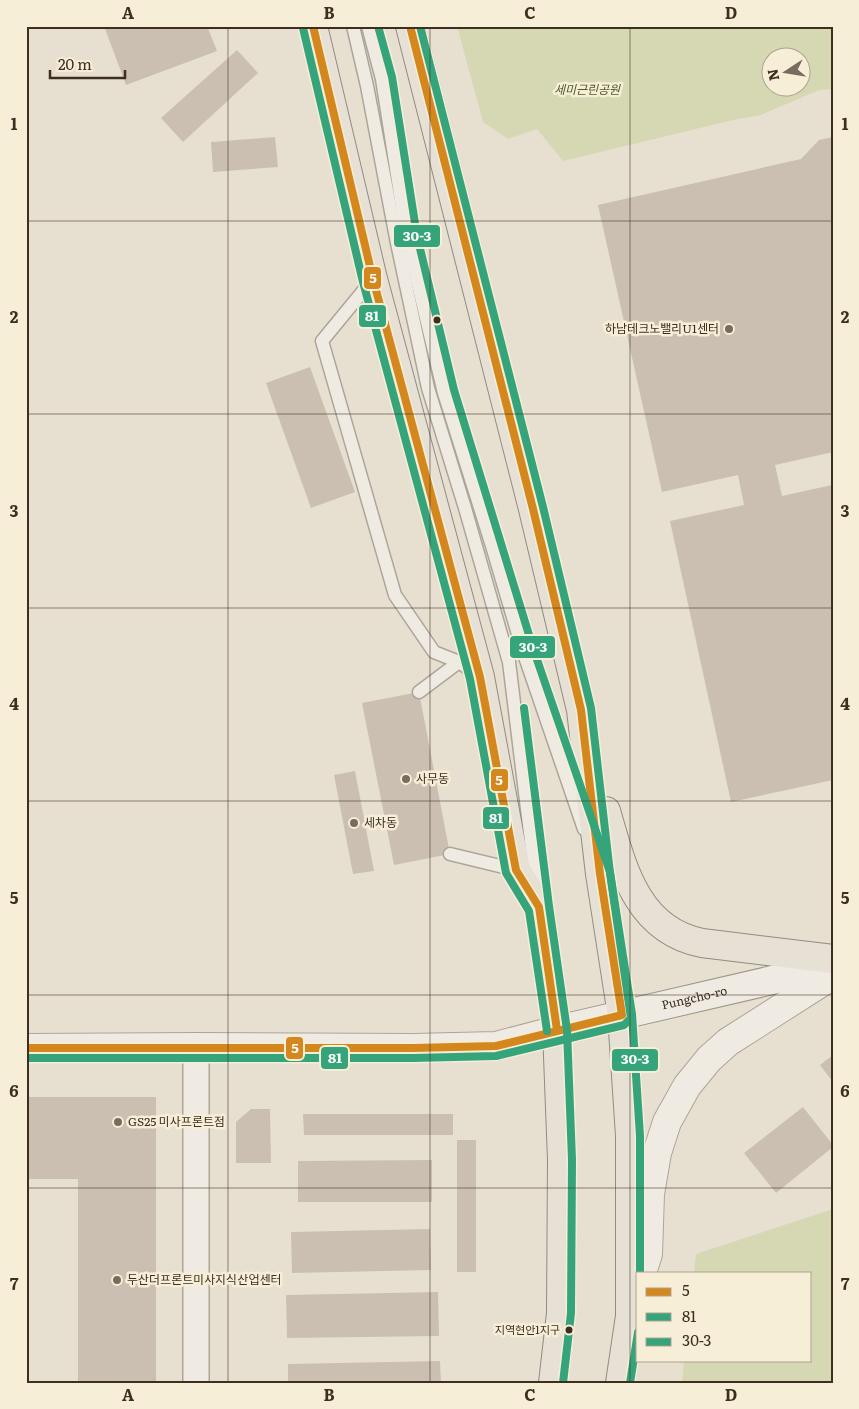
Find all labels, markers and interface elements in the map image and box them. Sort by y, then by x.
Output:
text: A [122,0,134,24]
text: B [323,0,335,24]
text: C [524,0,536,24]
text: D [725,0,737,24]
scale bar [50,48,125,80]
north arrow [762,48,812,98]
text: 20 m [58,52,92,75]
text: N [761,67,783,83]
park label: 세미근린공원 [554,80,621,98]
text: 1 [11,111,18,135]
text: 1 [842,111,849,135]
line badge: 30-3 [393,224,441,248]
text: 30-3 [403,225,431,245]
line badge: 5 [363,266,382,290]
text: 5 [369,267,377,287]
text: 2 [10,304,19,328]
line badge: 81 [358,304,387,328]
text: 2 [841,304,850,328]
text: 81 [365,305,379,325]
unlabelled marker [432,315,442,325]
place label: 하남테크노밸리U1센터 [605,319,719,337]
marker: 하남테크노밸리U1센터 [723,323,735,335]
text: 3 [10,498,19,522]
text: 3 [841,498,850,522]
line badge: 30-3 [509,635,556,659]
text: 30-3 [519,636,547,656]
text: 4 [9,691,19,715]
text: 4 [840,691,850,715]
line badge: 5 [490,768,509,792]
place label: 사무동 [416,769,449,787]
text: 5 [495,769,503,789]
marker: 사무동 [400,773,412,785]
line badge: 81 [482,806,510,830]
text: 81 [489,807,503,827]
place label: 세차동 [364,813,397,831]
marker: 세차동 [348,817,360,829]
text: 5 [10,885,19,909]
text: 5 [841,885,850,909]
street label: Pungcho-ro [659,981,729,1014]
line badge: 5 [285,1036,304,1060]
text: 5 [291,1037,299,1057]
line badge: 81 [320,1046,349,1070]
text: 81 [328,1047,342,1067]
line badge: 30-3 [611,1048,659,1072]
text: 30-3 [621,1048,649,1068]
text: 6 [9,1078,19,1102]
text: 6 [840,1078,850,1102]
place label: GS25 미사프론트점 [128,1112,225,1130]
marker: GS25 미사프론트점 [112,1116,124,1128]
place label: 두산더프론트미사지식산업센터 [127,1270,282,1288]
text: 7 [10,1271,19,1295]
text: 7 [841,1271,850,1295]
legend [636,1272,812,1362]
marker: 두산더프론트미사지식산업센터 [111,1274,123,1286]
text: 5 [682,1278,690,1301]
text: 81 [682,1304,696,1327]
place label: 지역현안1지구 [495,1321,560,1337]
marker: 지역현안1지구 [564,1325,574,1335]
text: 30-3 [682,1328,711,1351]
text: A [122,1382,134,1406]
text: B [323,1382,335,1406]
text: C [524,1382,536,1406]
text: D [725,1382,737,1406]

